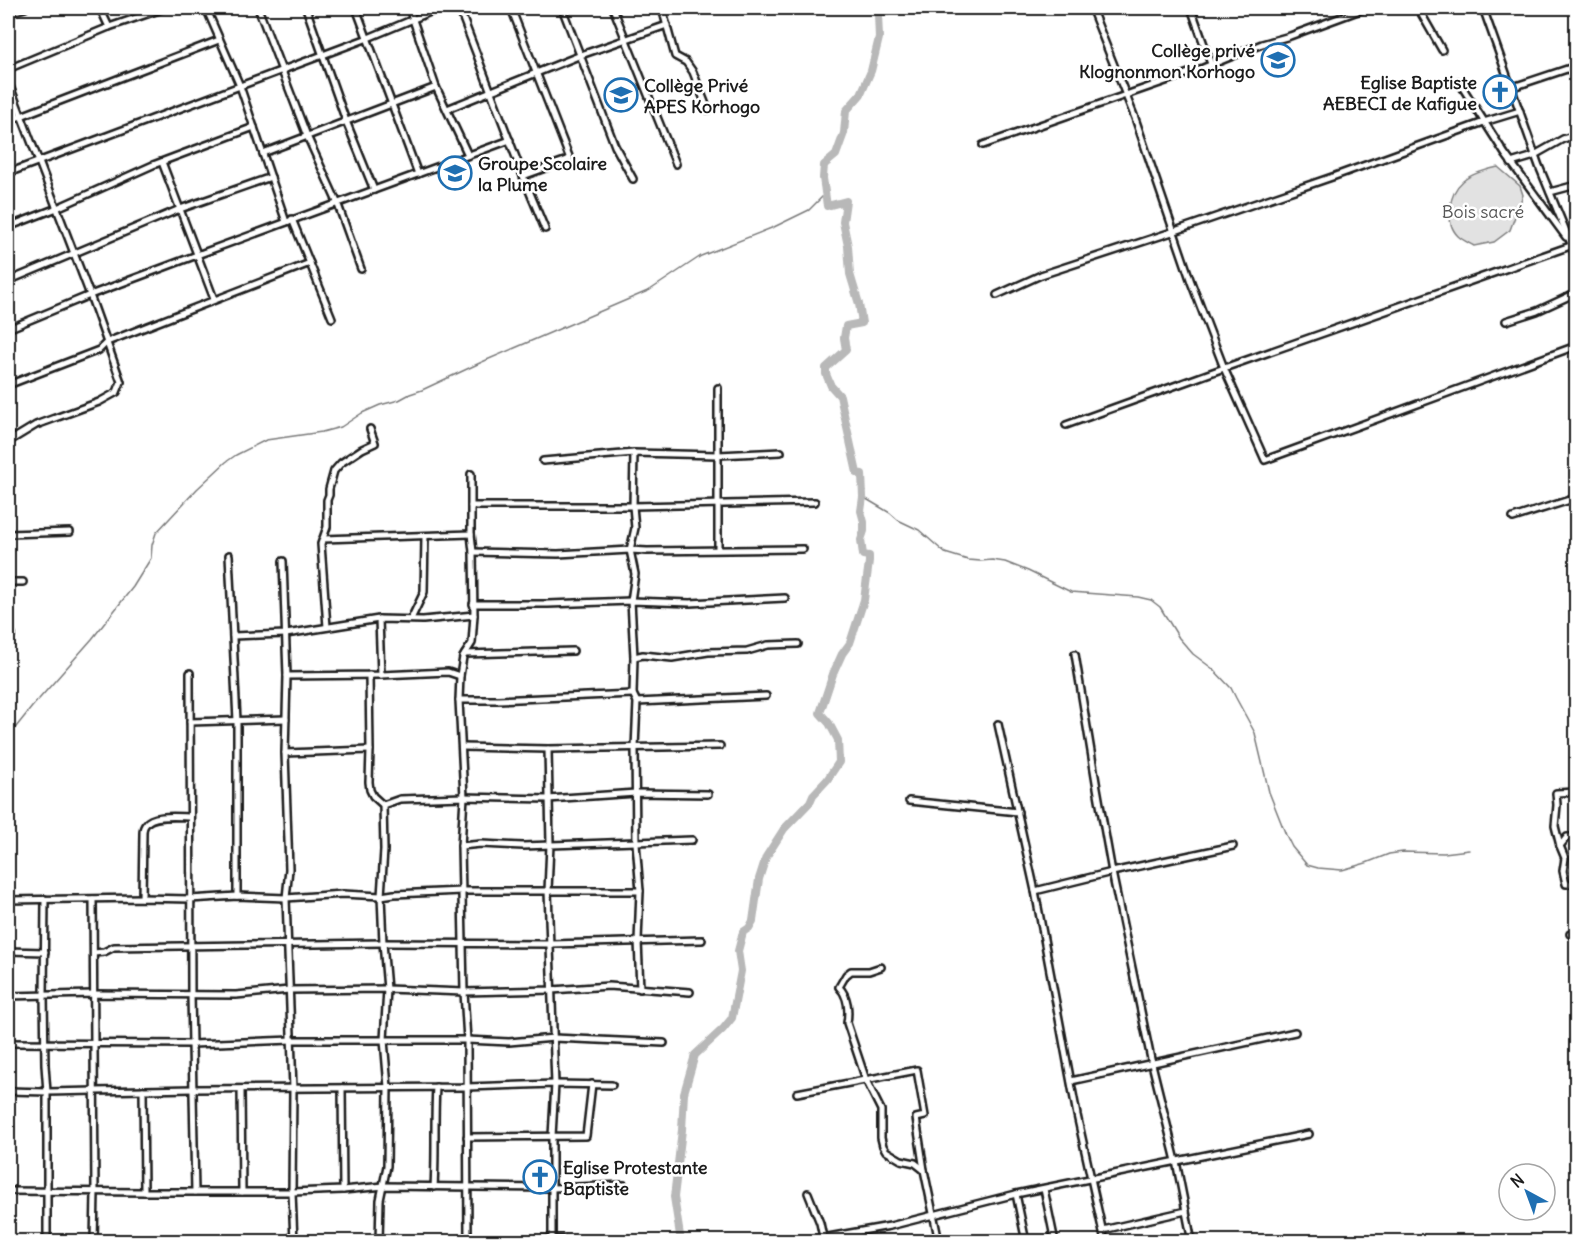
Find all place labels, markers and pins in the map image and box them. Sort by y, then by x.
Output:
place label: Collège privé Klognonmon Korhogo [1079,39,1255,83]
school or university icon: Collège privé Klognonmon Korhogo [1260,42,1296,78]
place label: Eglise Baptiste AEBECI de Kafigue [1323,71,1477,115]
place label: Collège Privé APES Korhogo [644,74,760,118]
church icon: Eglise Baptiste AEBECI de Kafigue [1482,74,1518,110]
school or university icon: Collège Privé APES Korhogo [603,77,639,113]
place label: Groupe Scolaire la Plume [478,152,607,196]
school or university icon: Groupe Scolaire la Plume [437,155,473,191]
place label: Eglise Protestante Baptiste [563,1156,708,1200]
church icon: Eglise Protestante Baptiste [522,1159,558,1195]

